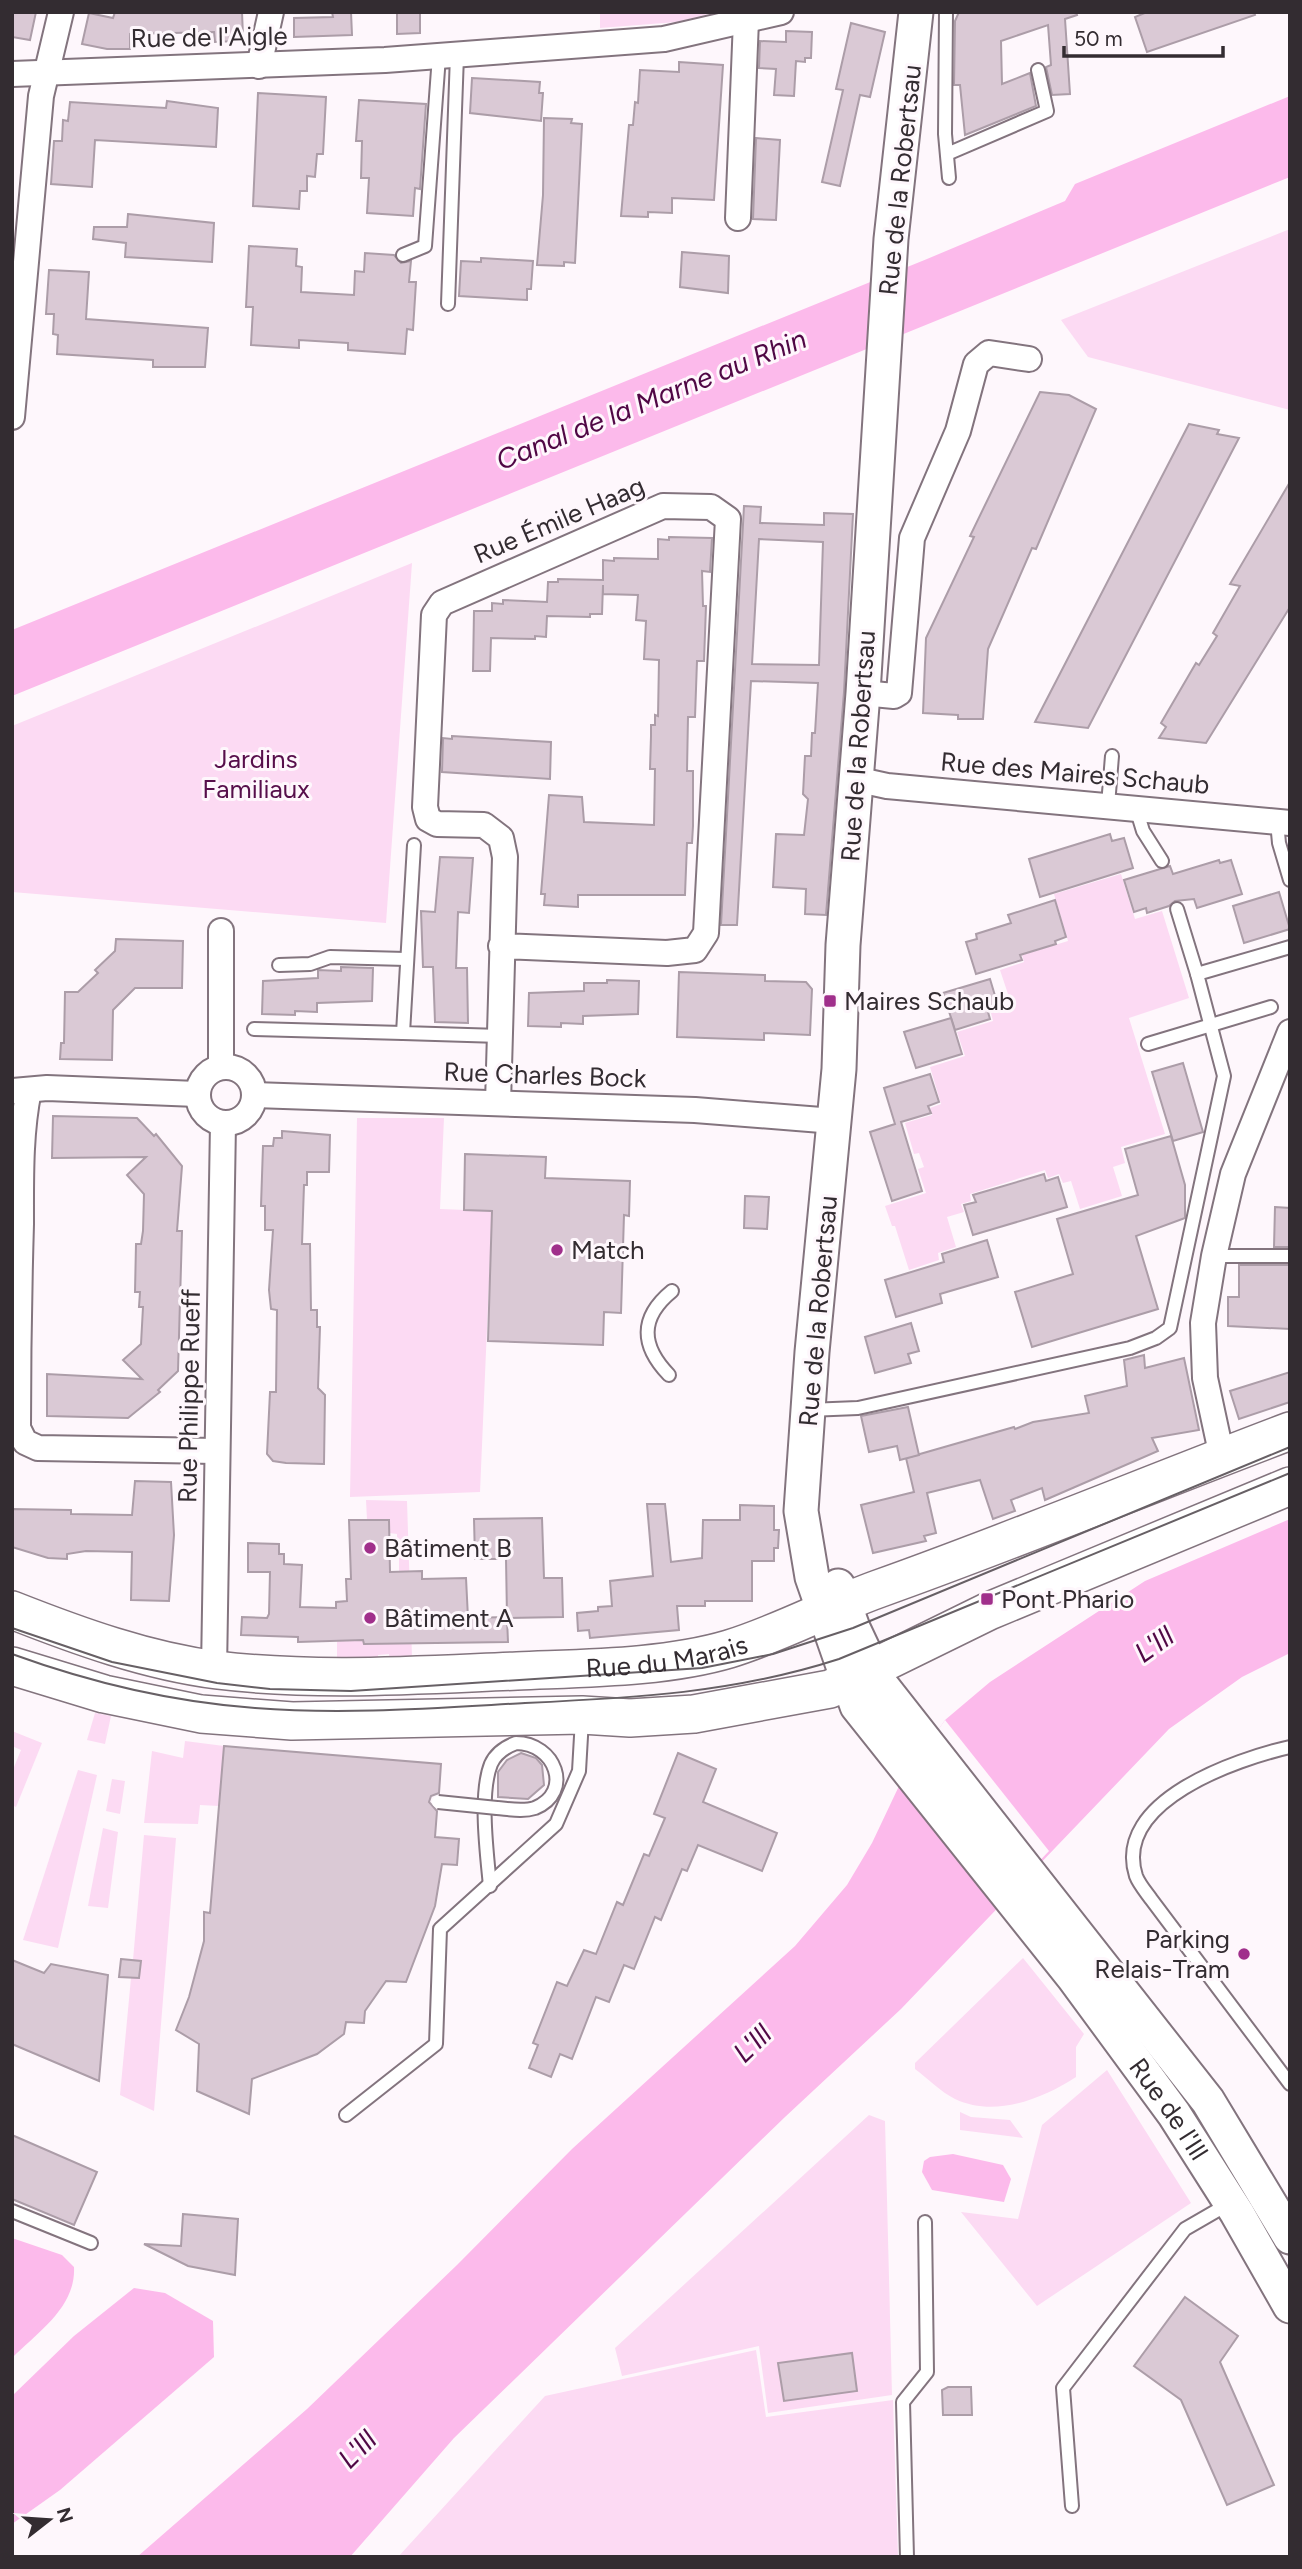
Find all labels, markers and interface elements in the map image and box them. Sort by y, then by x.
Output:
scale bar [1064,14,1223,58]
street label: Rue de l'Aigle [130,20,288,54]
text: 50 m [1074,26,1123,51]
street label: Rue de la Robertsau [872,63,928,297]
water label: Canal de la Marne au Rhin [491,321,811,477]
street label: Rue Émile Haag [469,470,649,570]
street label: Rue de la Robertsau [834,629,882,863]
park label: Jardins Familiaux [202,743,310,805]
street label: Rue des Maires Schaub [939,745,1211,801]
place label: Maires Schaub [844,985,1014,1017]
marker: Maires Schaub [822,993,838,1009]
street label: Rue Charles Bock [443,1055,647,1095]
street label: Rue de la Robertsau [792,1194,844,1428]
place label: Match [571,1234,645,1266]
marker: Match [549,1242,565,1258]
street label: Rue Philippe Rueff [171,1288,207,1503]
place label: Bâtiment B [384,1532,512,1564]
marker: Bâtiment B [362,1540,378,1556]
place label: Pont Phario [1001,1583,1134,1615]
marker: Pont Phario [979,1591,995,1607]
place label: Bâtiment A [384,1602,514,1634]
marker: Bâtiment A [362,1610,378,1626]
water label: L'Ill [1128,1618,1181,1669]
street label: Rue du Marais [585,1628,752,1684]
place label: Parking Relais-Tram [1094,1923,1230,1985]
marker: Parking Relais-Tram [1236,1946,1252,1962]
water label: L'Ill [726,2016,779,2069]
street label: Rue de l'Ill [1122,2052,1215,2166]
water label: L'Ill [331,2422,384,2475]
north arrow [14,2485,84,2555]
text: N [52,2505,78,2526]

